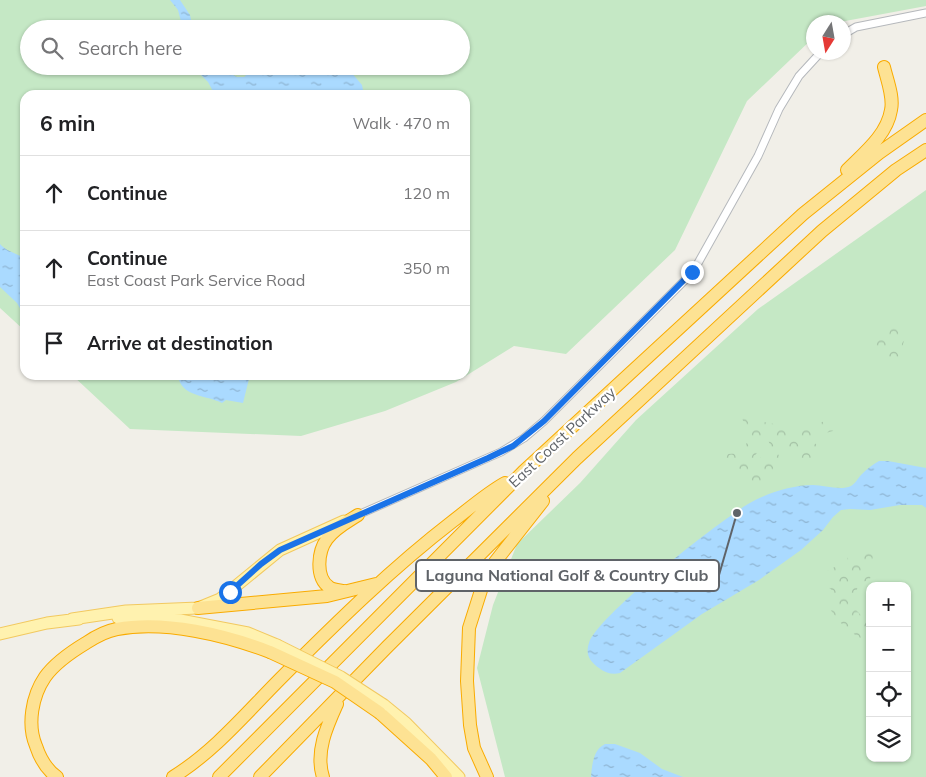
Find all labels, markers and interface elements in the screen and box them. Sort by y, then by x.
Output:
north arrow [806,15,851,60]
search box [20,20,470,75]
icon: search [38,34,66,62]
text: Search here [78,36,182,60]
text: 6 min [40,110,95,136]
text: Walk · 470 m [352,113,450,133]
icon: ahead [40,179,68,207]
text: Continue [87,181,167,205]
text: 120 m [403,183,450,203]
text: Continue [87,246,167,270]
icon: ahead [40,254,68,282]
text: 350 m [403,258,450,278]
route end [681,261,704,284]
text: East Coast Park Service Road [87,270,305,290]
icon: arrive [40,329,68,357]
text: Arrive at destination [87,331,273,355]
street label: East Coast Parkway [505,383,619,491]
callout: Laguna National Golf & Country Club [416,560,719,591]
text: Laguna National Golf & Country Club [426,565,709,585]
route start [219,581,242,604]
map controls [866,582,911,762]
button: + [866,582,911,627]
button: − [866,627,911,672]
button: locate [866,672,911,717]
button: layers [866,717,911,762]

